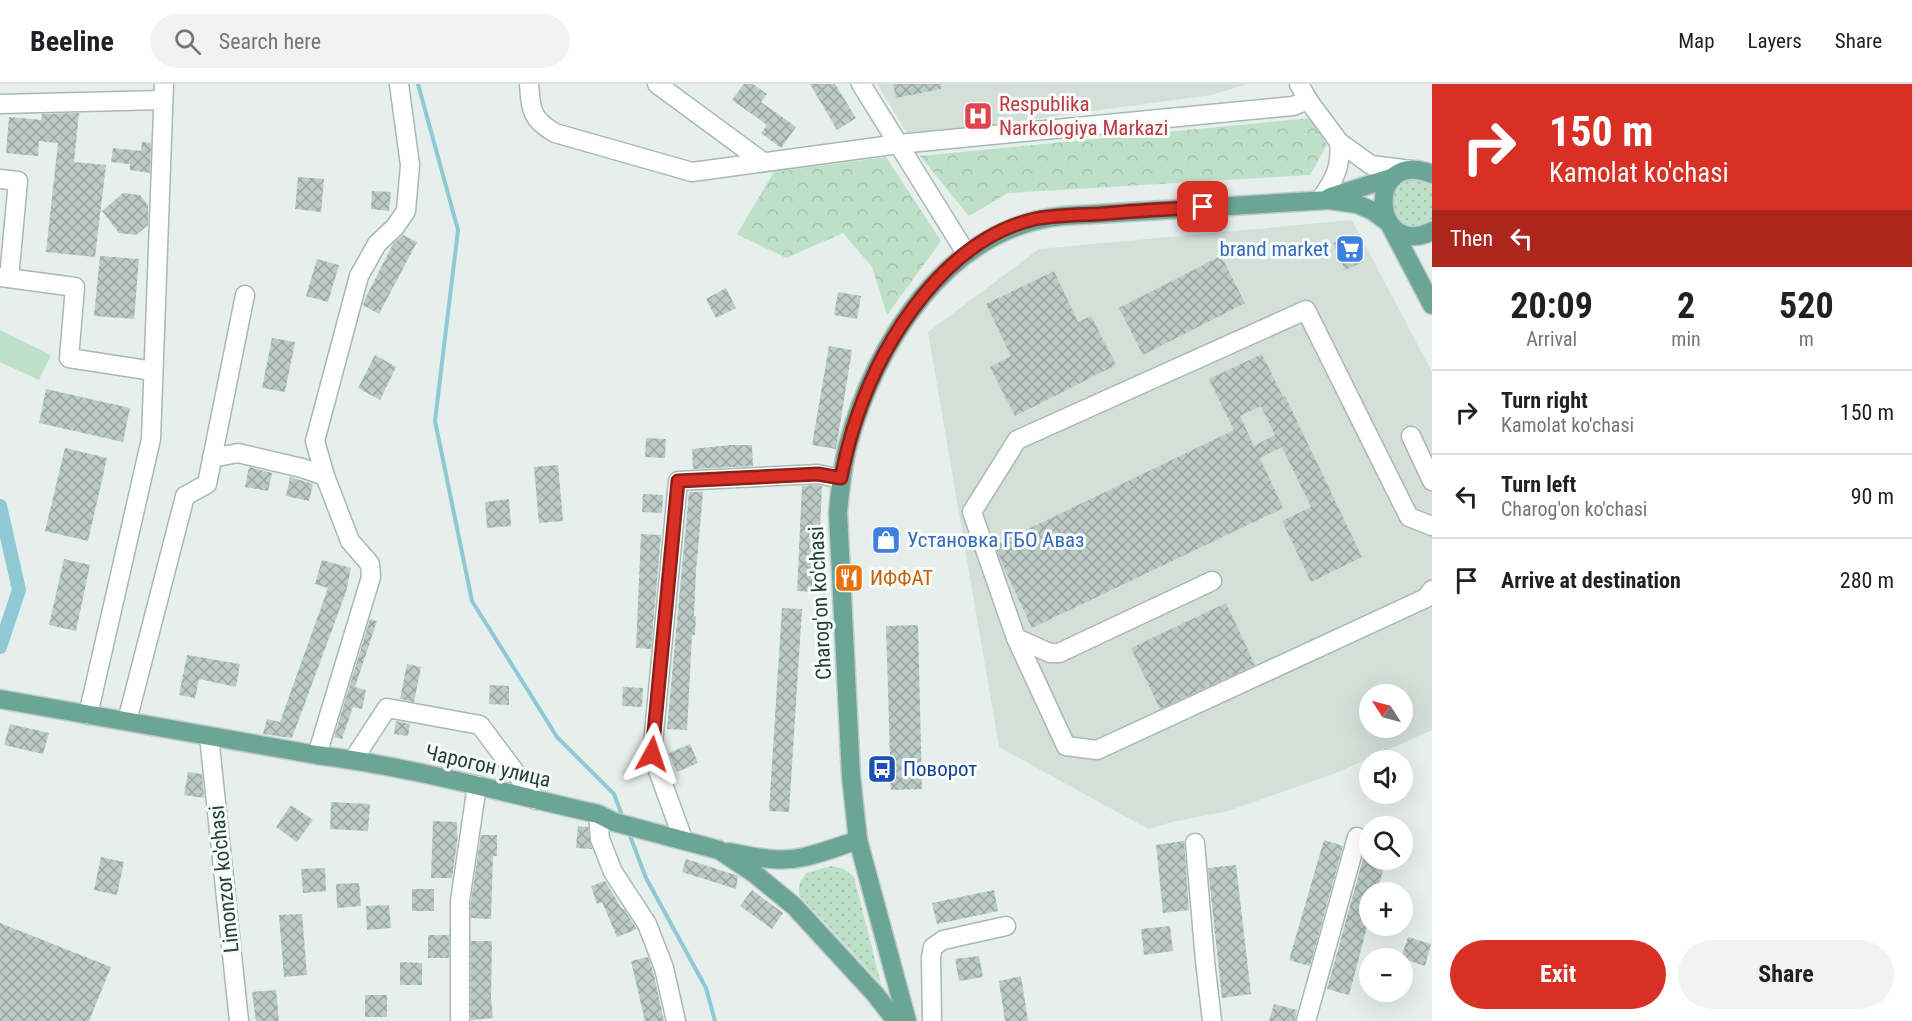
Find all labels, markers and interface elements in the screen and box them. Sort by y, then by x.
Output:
search box [150,14,570,68]
text: Beeline [30,25,114,58]
icon: search [171,25,204,58]
text: Search here [219,29,321,54]
text: Map [1678,29,1715,53]
text: Layers [1748,29,1802,53]
text: Share [1835,29,1882,53]
place label: Respublika Narkologiya Markazi [999,92,1168,140]
hospital icon: Respublika Narkologiya Markazi [962,100,994,132]
text: 150 m [1549,107,1654,156]
icon: right [1450,108,1528,186]
text: Kamolat ko'chasi [1549,157,1729,189]
pin [1177,181,1228,232]
icon: arrive [1186,190,1219,223]
icon: left [1505,222,1538,255]
text: Then [1450,226,1493,251]
supermarket icon: brand market [1334,233,1366,265]
place label: brand market [1220,237,1329,261]
text: 20:09 [1510,285,1593,327]
text: 2 [1677,285,1695,327]
text: 520 [1779,285,1834,327]
text: Arrival [1526,327,1577,351]
text: min [1671,327,1701,351]
text: m [1799,327,1814,351]
text: Turn right [1501,388,1588,413]
icon: right [1450,396,1483,429]
text: 150 m [1840,400,1894,425]
text: Kamolat ko'chasi [1501,413,1634,437]
text: Turn left [1501,472,1576,497]
icon: left [1450,480,1483,513]
text: 90 m [1851,484,1894,509]
text: Charog'on ko'chasi [1501,497,1647,521]
shop icon: Установка ГБО Аваз [870,524,902,556]
street label: Charog'on ko'chasi [804,526,836,680]
place label: Установка ГБО Аваз [907,528,1084,552]
restaurant icon: ИФФАТ [833,562,865,594]
icon: arrive [1450,564,1483,597]
place label: ИФФАТ [870,566,933,590]
text: Arrive at destination [1501,568,1681,593]
text: 280 m [1840,568,1894,593]
north arrow [1359,684,1413,738]
map controls [1359,684,1413,1002]
position arrow [620,722,684,786]
street label: Чарогон улица [423,740,553,792]
button: sound [1359,750,1413,804]
bus stop icon: Поворот [866,753,898,785]
place label: Поворот [903,757,977,781]
street label: Limonzor ko'chasi [204,804,244,954]
button: search [1359,816,1413,870]
button: + [1359,882,1413,936]
button: Exit [1450,940,1666,1009]
button: Share [1678,940,1894,1009]
button: − [1359,948,1413,1002]

